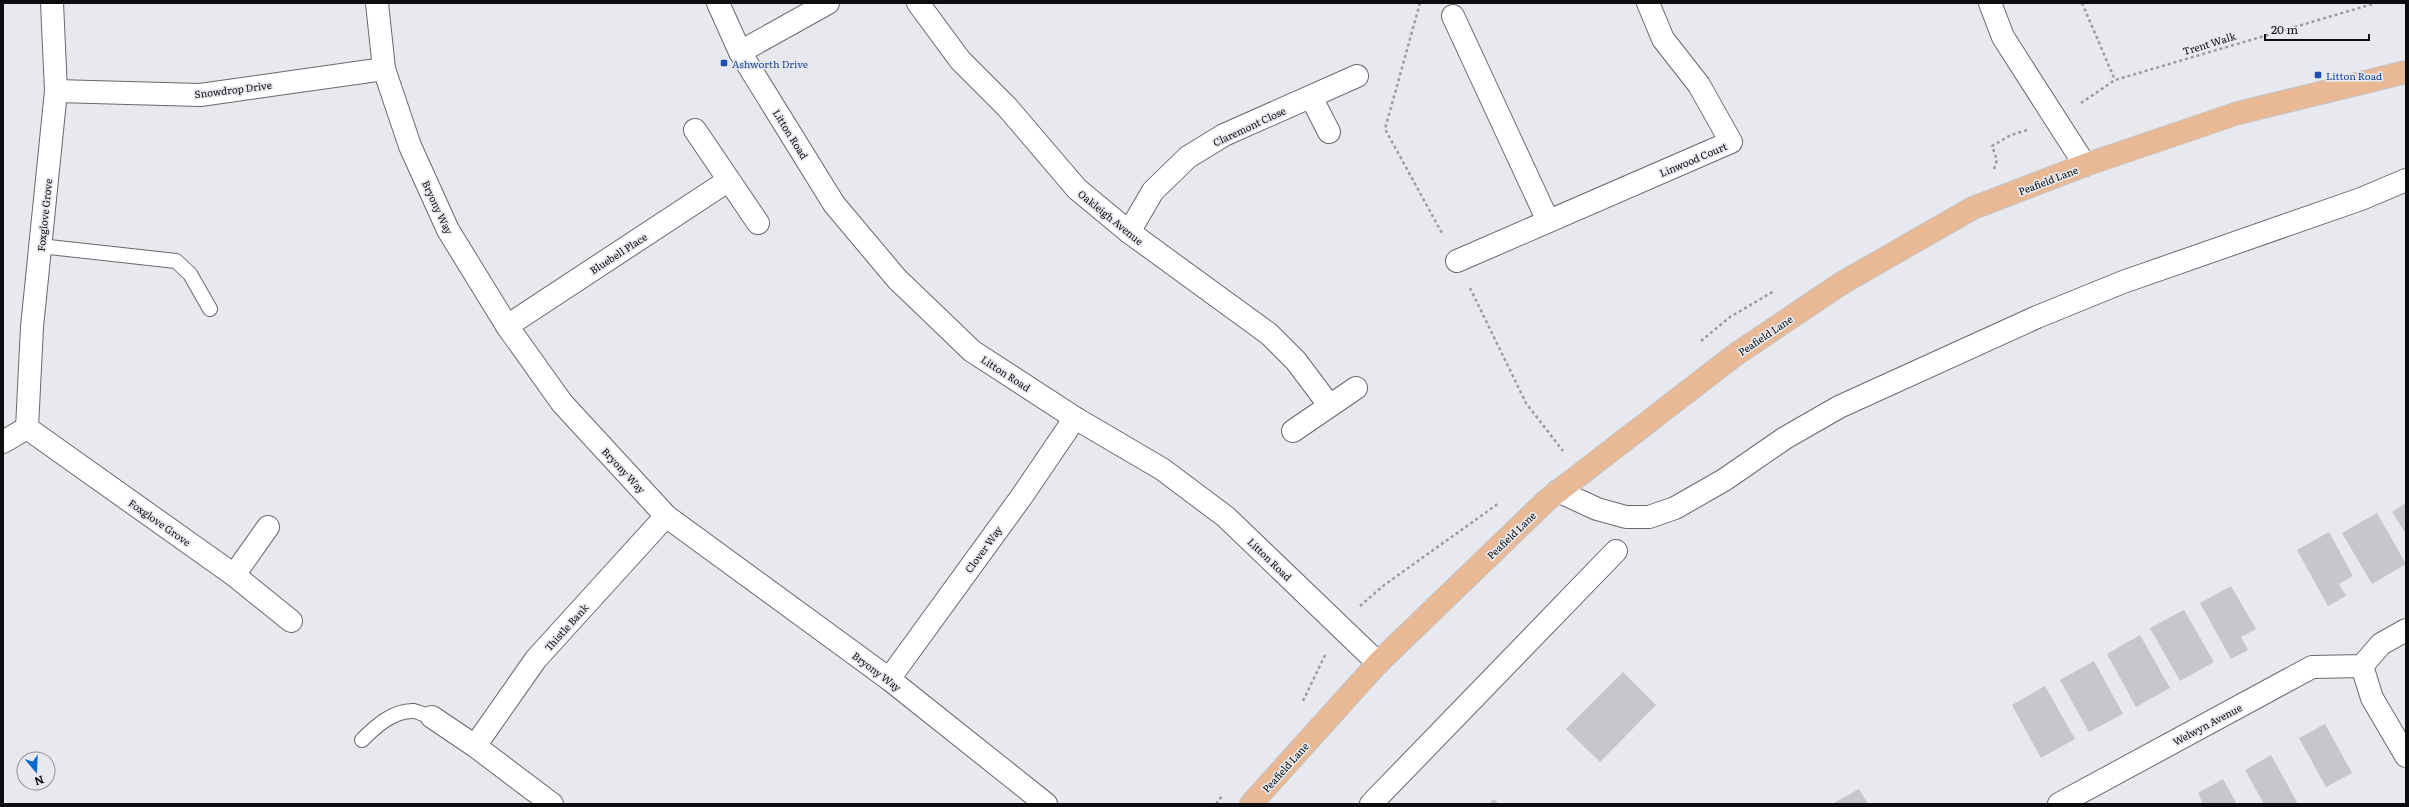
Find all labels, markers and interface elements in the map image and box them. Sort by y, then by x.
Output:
scale bar [2265,16,2369,42]
text: 20 m [2271,20,2298,38]
street label: Trent Walk [2181,28,2238,58]
place label: Ashworth Drive [732,56,808,71]
marker: Ashworth Drive [719,58,729,68]
place label: Litton Road [2326,68,2382,83]
marker: Litton Road [2313,70,2323,80]
street label: Snowdrop Drive [194,77,272,101]
street label: Claremont Close [1210,103,1288,149]
street label: Litton Road [770,106,812,162]
street label: Linwood Court [1657,138,1729,180]
street label: Peafield Lane [2016,162,2080,198]
street label: Foxglove Grove [33,178,55,252]
street label: Bryony Way [419,178,457,237]
street label: Oakleigh Avenue [1075,186,1147,248]
street label: Bluebell Place [586,229,650,277]
street label: Peafield Lane [1735,311,1795,359]
street label: Litton Road [978,351,1034,395]
street label: Bryony Way [599,444,649,496]
street label: Foxglove Grove [126,495,194,549]
street label: Peafield Lane [1483,508,1539,562]
street label: Clover Way [961,522,1005,576]
street label: Litton Road [1245,534,1295,584]
street label: Thistle Bank [541,599,592,654]
street label: Bryony Way [849,648,905,695]
street label: Welwyn Avenue [2170,699,2244,749]
street label: Peafield Lane [1258,739,1312,795]
north arrow [16,751,56,791]
text: N [33,772,47,790]

